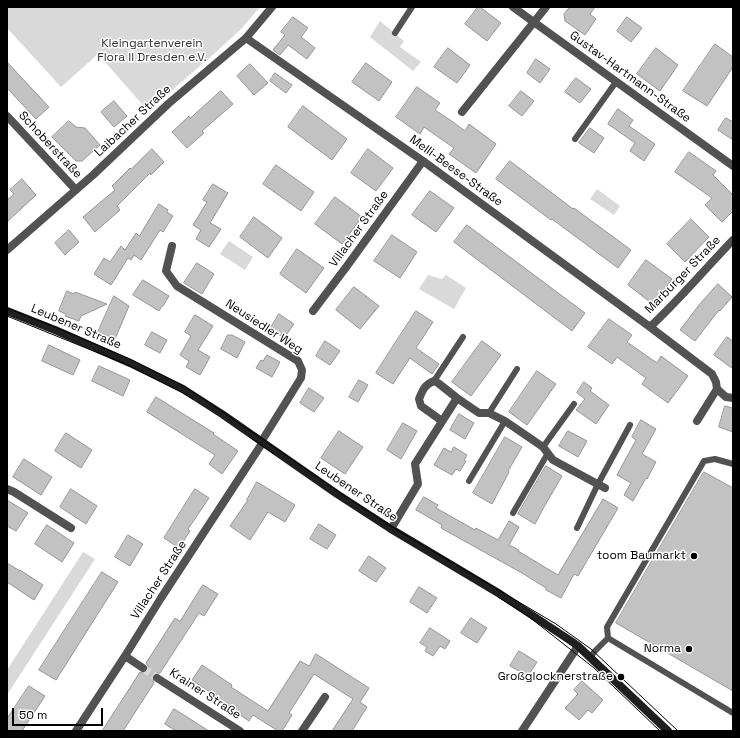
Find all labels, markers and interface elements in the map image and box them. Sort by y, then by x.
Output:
street label: Gustav-Hartmann-Straße [567,28,693,126]
park label: Kleingartenverein Flora II Dresden e.V. [97,37,207,65]
street label: Laibacher Straße [92,82,174,160]
street label: Schoberstraße [15,109,85,181]
street label: Melli-Beese-Straße [407,132,505,210]
street label: Villacher Straße [326,188,392,270]
street label: Marburger Straße [642,233,724,317]
street label: Neusiedler Weg [223,297,305,357]
street label: Leubener Straße [29,302,123,352]
street label: Leubener Straße [312,459,400,525]
street label: Villacher Straße [128,538,190,622]
place label: toom Baumarkt [597,549,686,563]
marker: toom Baumarkt [689,551,699,561]
place label: Norma [644,642,681,656]
marker: Norma [684,644,694,654]
street label: Krainer Straße [167,666,243,722]
place label: Großglocknerstraße [498,670,613,684]
marker: Großglocknerstraße [616,672,626,682]
scale bar [14,700,105,726]
text: 50 m [19,707,47,723]

